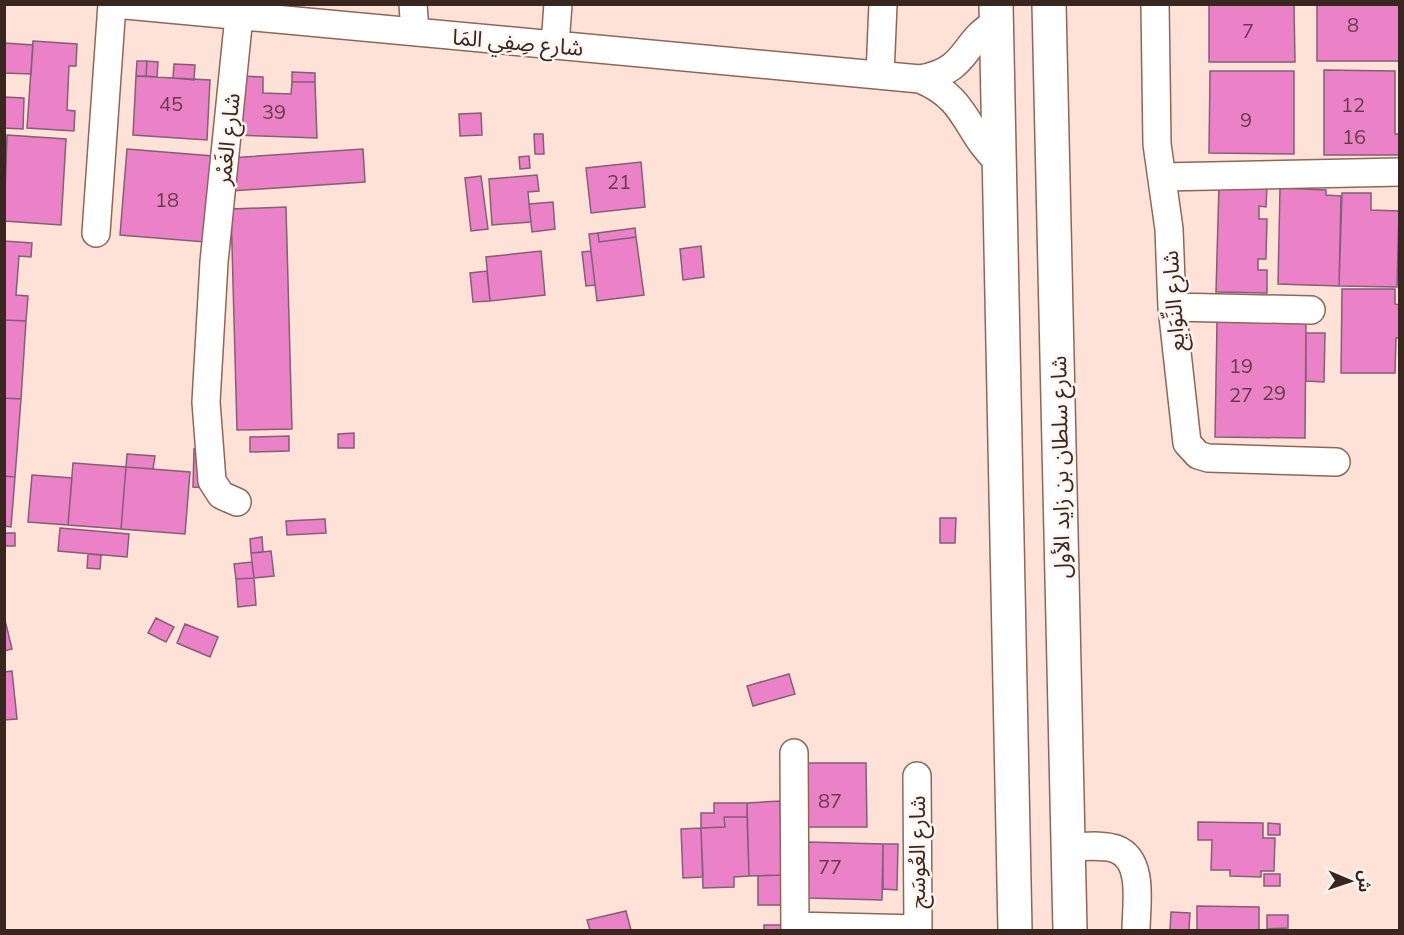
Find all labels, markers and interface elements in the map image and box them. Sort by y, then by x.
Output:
house number: 8 [1347,12,1359,37]
house number: 7 [1242,18,1254,43]
street label: شارع صِفِي المَا [451,22,585,65]
house number: 45 [159,91,183,116]
street label: شارع الغَمْر [208,92,249,188]
house number: 12 [1341,92,1365,117]
house number: 39 [262,99,286,124]
house number: 9 [1240,107,1252,132]
house number: 16 [1342,124,1366,149]
house number: 21 [607,169,631,194]
house number: 18 [155,187,179,212]
street label: شارع النِّوَايِع [1154,249,1193,352]
house number: 19 [1229,353,1253,378]
street label: شارع سلطان بن زايد الأول [1044,355,1079,579]
house number: 29 [1262,380,1286,405]
house number: 27 [1229,382,1253,407]
house number: 87 [818,788,842,813]
street label: شارع العُوسَج [903,796,934,908]
north arrow [1320,851,1380,911]
house number: 77 [818,854,842,879]
text: ش [1355,870,1375,893]

